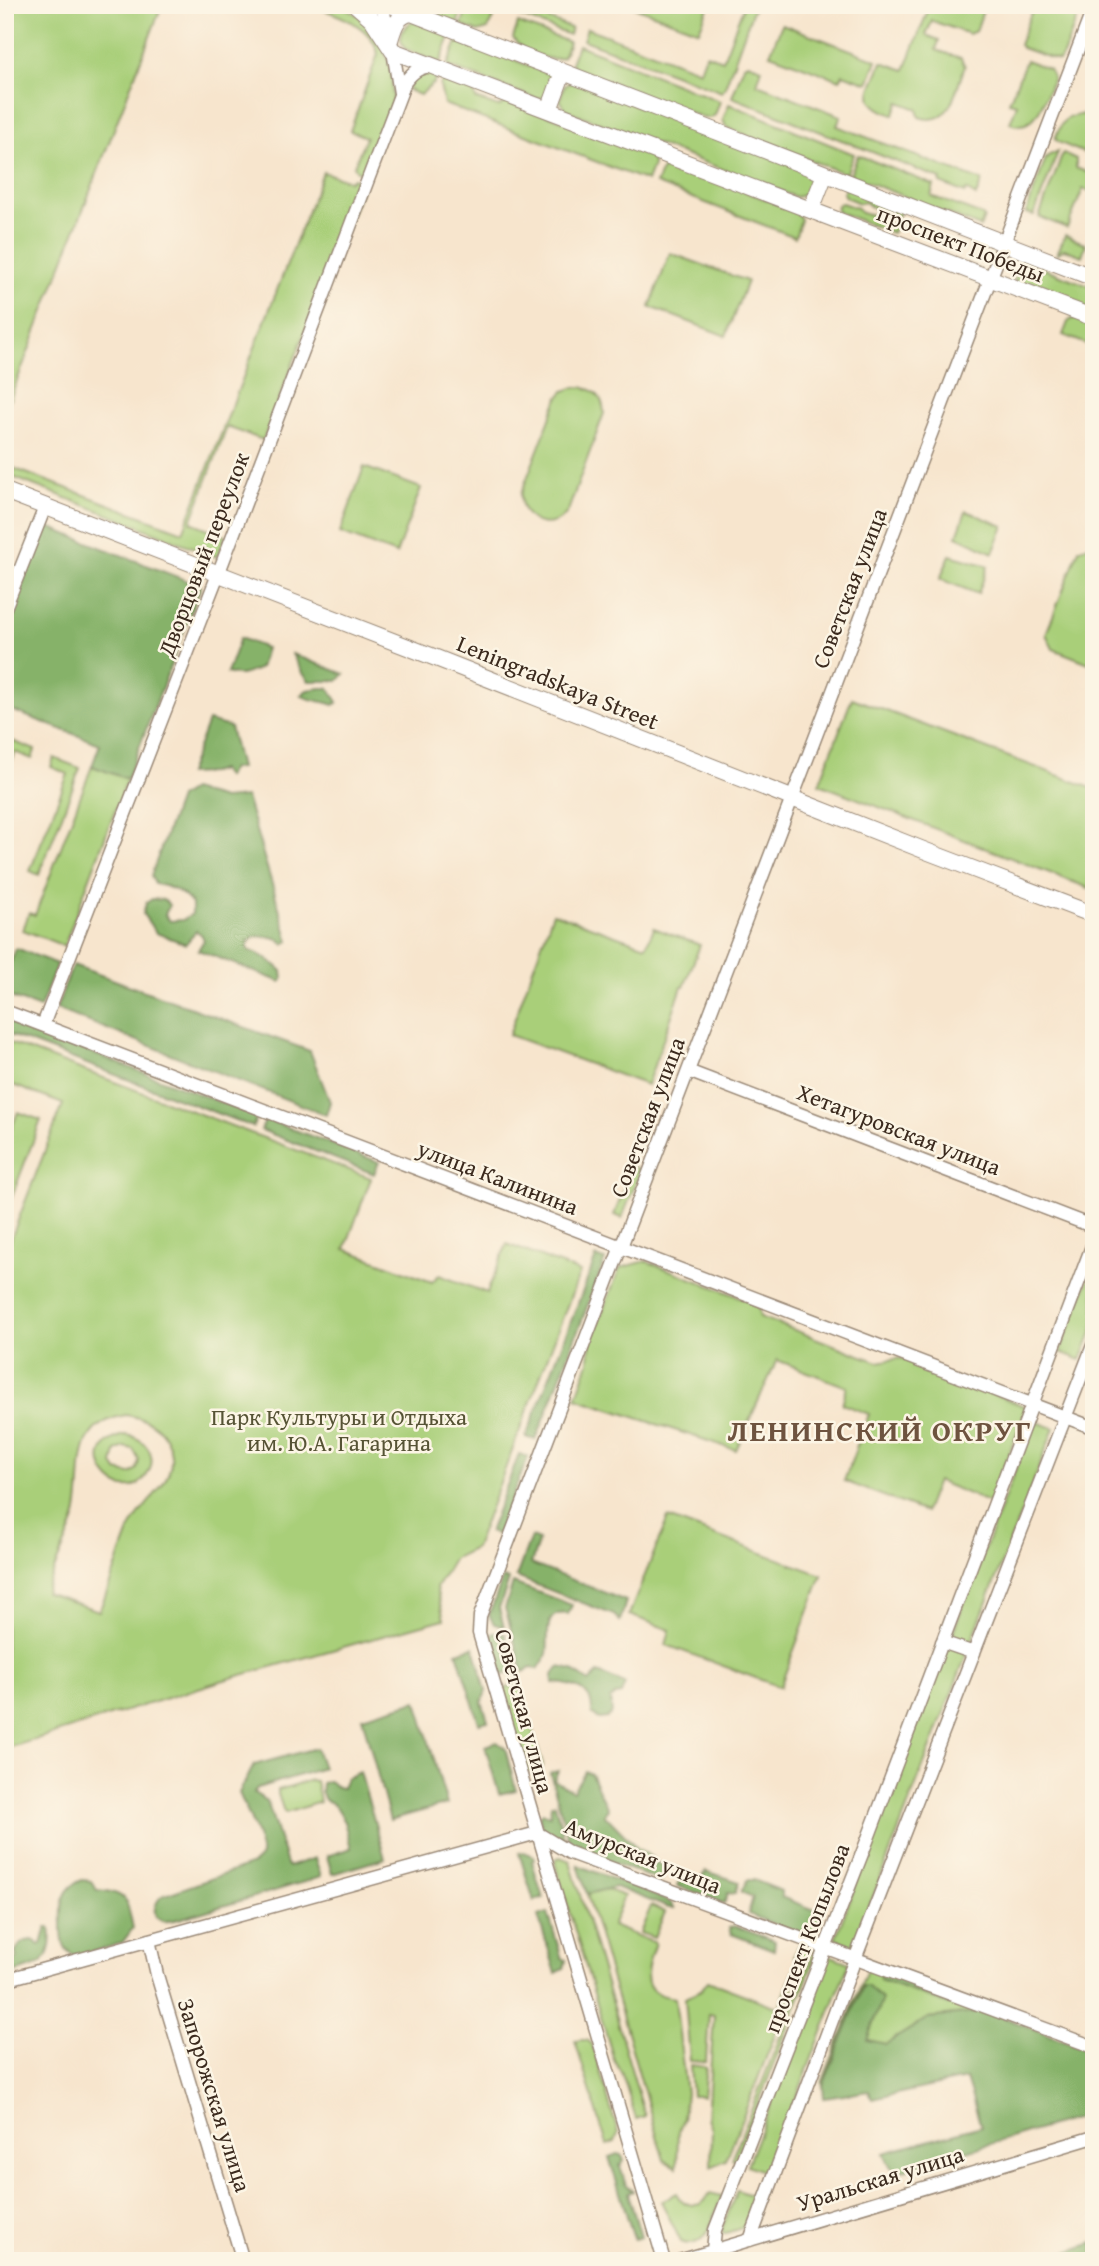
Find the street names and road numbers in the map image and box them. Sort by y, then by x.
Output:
street label: проспект Победы [872,196,1050,290]
street label: Дворцовый переулок [149,447,257,662]
street label: Советская улица [803,503,895,673]
street label: Leningradskaya Street [452,626,664,738]
street label: Советская улица [601,1032,693,1202]
street label: Хетагуровская улица [792,1075,1006,1183]
street label: улица Калинина [412,1131,583,1223]
street label: Советская улица [487,1625,563,1797]
street label: Амурская улица [560,1809,726,1901]
street label: проспект Копылова [755,1838,857,2038]
street label: Запорожская улица [170,1994,260,2196]
street label: Уральская улица [793,2137,968,2219]

